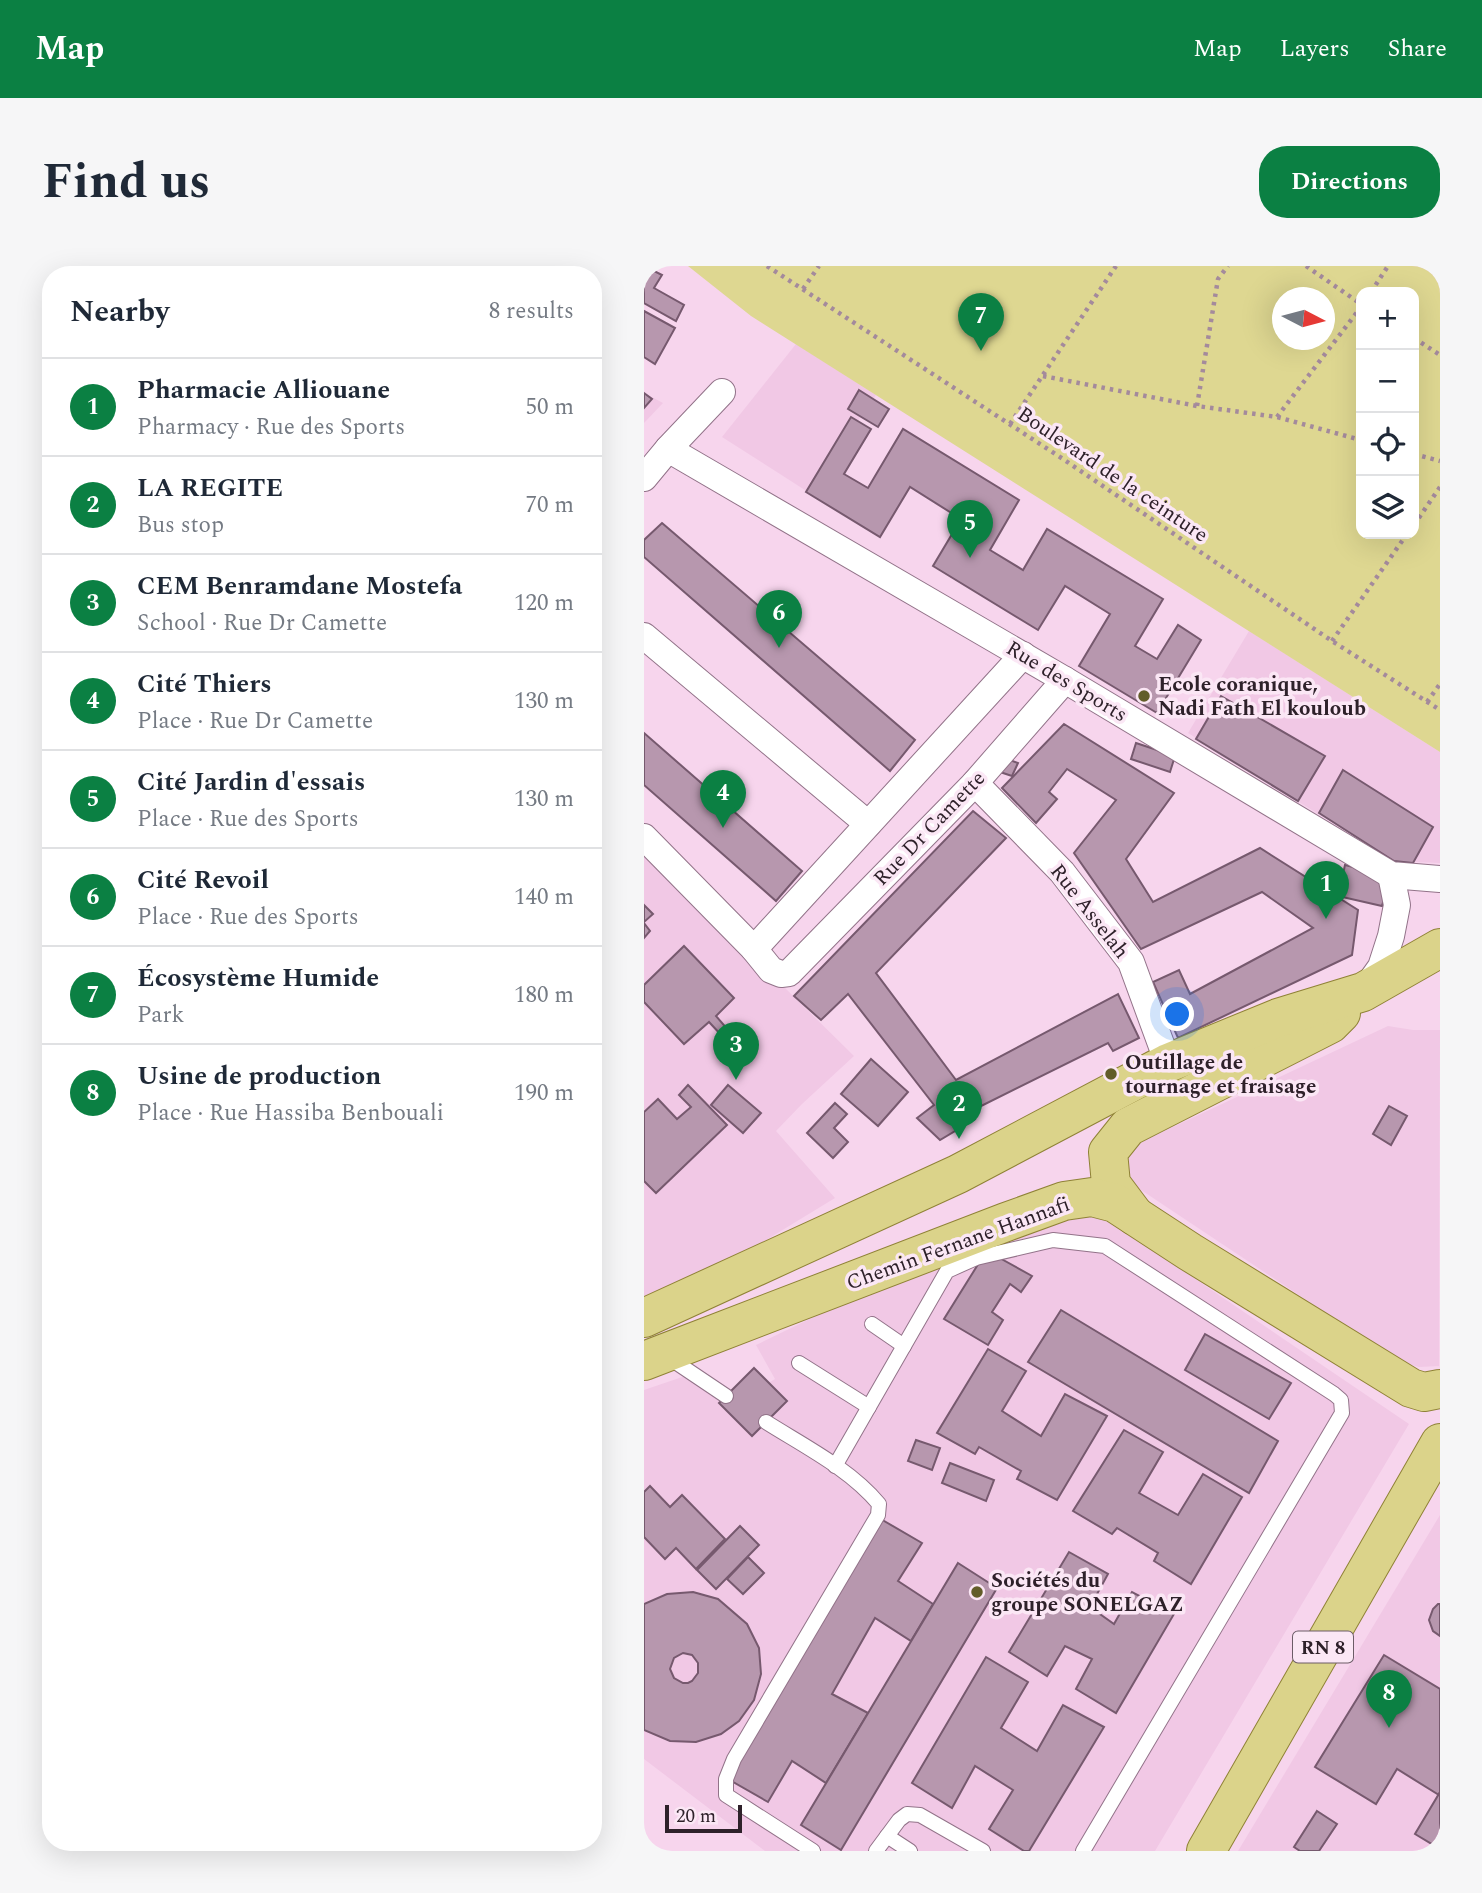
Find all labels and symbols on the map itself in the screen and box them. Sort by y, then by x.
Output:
north arrow [1272,287,1335,350]
pin: 7 [958,293,1004,351]
street label: Boulevard de la ceinture [1010,399,1215,551]
pin: 5 [947,500,993,558]
pin: 6 [756,590,802,648]
street label: Rue des Sports [1000,633,1133,731]
place label: Ecole coranique, Nadi Fath El kouloub [1158,669,1366,725]
marker: Ecole coranique, Nadi Fath El kouloub [1136,688,1152,704]
street label: Rue Dr Camette [866,764,993,894]
pin: 4 [700,770,746,828]
street label: Rue Asselah [1042,857,1137,966]
pin: 1 [1303,861,1349,919]
your location [1160,997,1194,1031]
pin: 3 [713,1022,759,1080]
place label: Outillage de tournage et fraisage [1125,1047,1316,1103]
marker: Outillage de tournage et fraisage [1103,1066,1119,1082]
pin: 2 [936,1081,982,1139]
street label: Chemin Fernane Hannafi [842,1189,1075,1299]
place label: Sociétés du groupe SONELGAZ [991,1565,1184,1621]
marker: Sociétés du groupe SONELGAZ [969,1584,985,1600]
road number: RN 8 [1293,1632,1353,1662]
pin: 8 [1366,1670,1412,1728]
scale bar [665,1802,742,1834]

